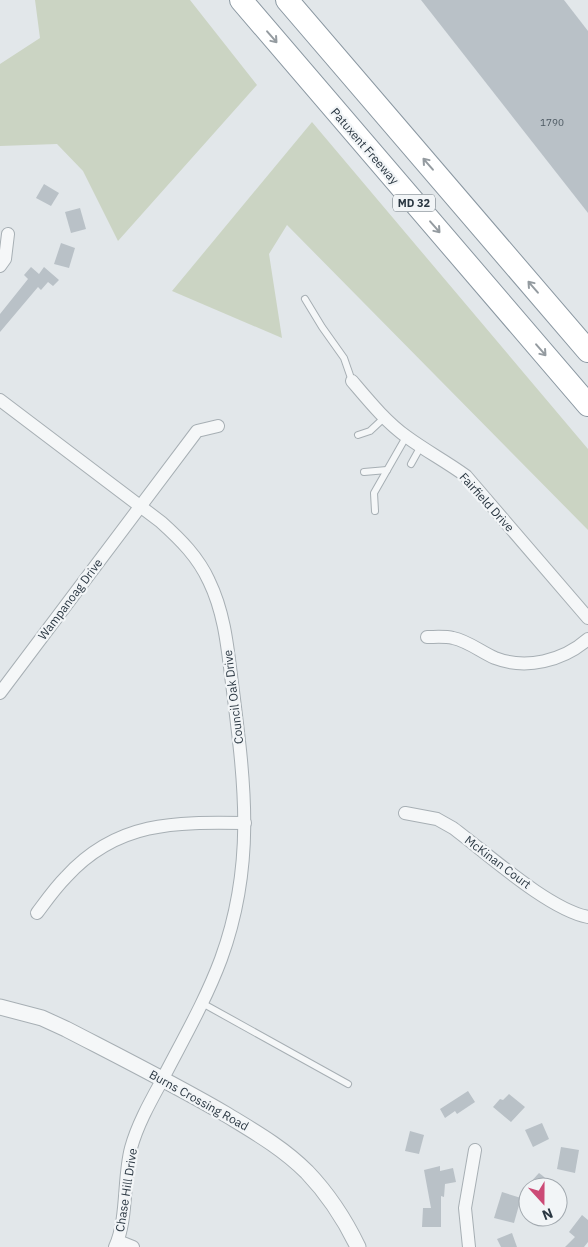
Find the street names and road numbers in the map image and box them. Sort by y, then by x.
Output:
street label: Patuxent Freeway [328,105,402,187]
road number: MD 32 [393,194,435,212]
street label: Fairfield Drive [457,469,518,535]
street label: Wampanoag Drive [35,555,106,643]
street label: Council Oak Drive [220,649,246,745]
street label: McKinan Court [462,832,534,892]
street label: Burns Crossing Road [147,1066,251,1134]
street label: Chase Hill Drive [112,1147,140,1233]

